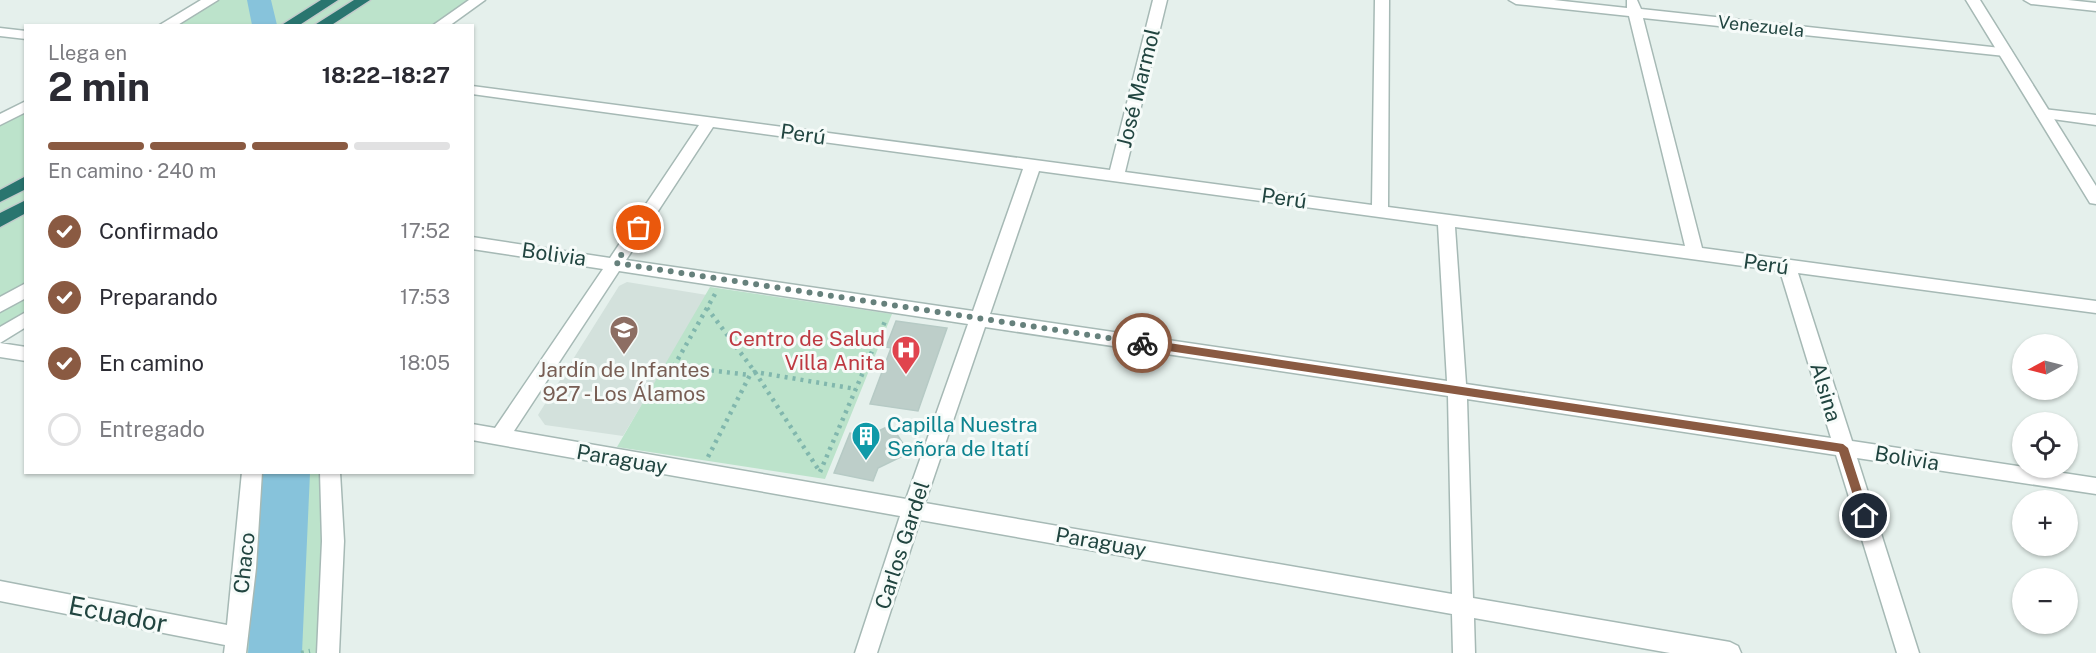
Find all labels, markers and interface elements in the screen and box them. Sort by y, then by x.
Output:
street label: Venezuela [1717,11,1805,41]
street label: José Marmol [1111,26,1165,150]
text: Llega en [48,41,127,65]
text: 18:22–18:27 [322,62,450,88]
text: 2 min [48,64,150,110]
street label: Perú [779,118,827,150]
text: En camino · 240 m [48,159,216,183]
street label: Perú [1260,182,1308,214]
pin [613,202,664,253]
icon: bag [622,211,655,244]
icon: check [48,215,81,248]
text: Confirmado [99,218,218,244]
text: 17:52 [401,219,450,243]
street label: Bolivia [520,237,588,271]
street label: Perú [1742,248,1790,280]
icon: check [48,281,81,314]
text: Preparando [99,284,218,310]
text: 17:53 [400,285,450,309]
courier [1112,313,1172,373]
school or university icon: Jardín de Infantes 927 - Los Álamos [608,314,640,356]
place label: Centro de Salud Villa Anita [729,326,885,375]
icon: bike [1126,327,1159,360]
hospital icon: Centro de Salud Villa Anita [890,334,922,376]
north arrow [2012,334,2078,400]
map controls [2012,334,2078,634]
icon: check [48,347,81,380]
text: En camino [99,350,204,376]
text: 18:05 [399,351,450,375]
place label: Jardín de Infantes 927 - Los Álamos [538,357,710,406]
street label: Alsina [1805,359,1847,425]
place label: Capilla Nuestra Señora de Itatí [887,412,1038,461]
button: locate [2012,412,2078,478]
text: Entregado [99,416,205,442]
building icon: Capilla Nuestra Señora de Itatí [850,420,882,462]
street label: Paraguay [575,439,669,479]
street label: Bolivia [1873,441,1941,475]
street label: Carlos Gardel [870,478,934,612]
pin [1839,490,1890,541]
button: + [2012,490,2078,556]
icon: home [1848,499,1881,532]
street label: Paraguay [1054,522,1148,562]
street label: Chaco [228,531,260,595]
button: − [2012,568,2078,634]
street label: Ecuador [66,589,170,639]

